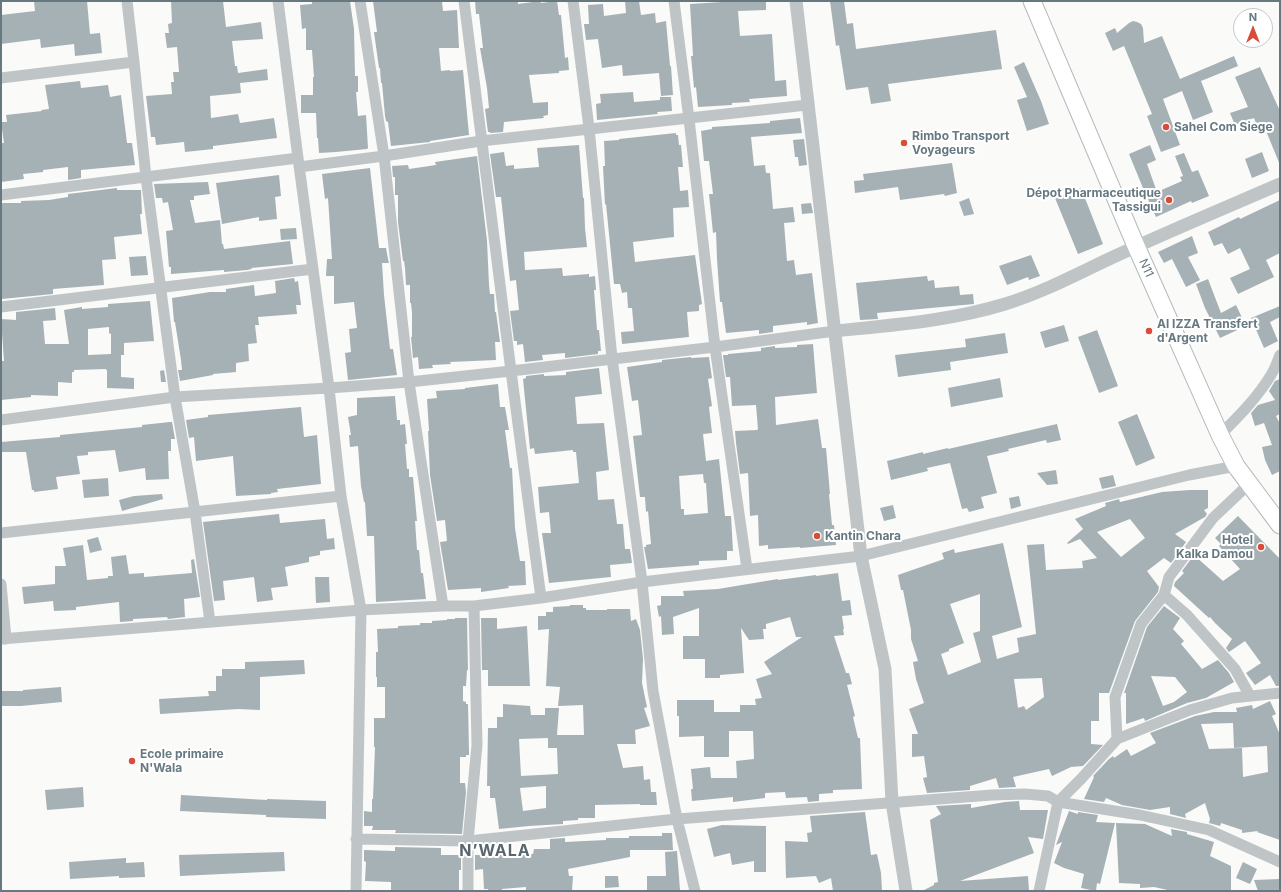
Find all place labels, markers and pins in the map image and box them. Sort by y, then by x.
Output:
place label: Sahel Com Siege [1174,120,1273,134]
marker: Sahel Com Siege [1161,122,1171,132]
place label: Rimbo Transport Voyageurs [912,129,1010,157]
marker: Rimbo Transport Voyageurs [899,138,909,148]
place label: Dépot Pharmaceutique Tassigui [1026,186,1161,214]
marker: Dépot Pharmaceutique Tassigui [1164,195,1174,205]
place label: Al IZZA Transfert d'Argent [1157,317,1258,345]
marker: Al IZZA Transfert d'Argent [1144,326,1154,336]
place label: Kantin Chara [825,529,901,543]
marker: Kantin Chara [812,531,822,541]
place label: Hotel Kalka Damou [1176,533,1253,561]
marker: Hotel Kalka Damou [1256,542,1266,552]
place label: Ecole primaire N'Wala [140,747,224,775]
marker: Ecole primaire N'Wala [127,756,137,766]

